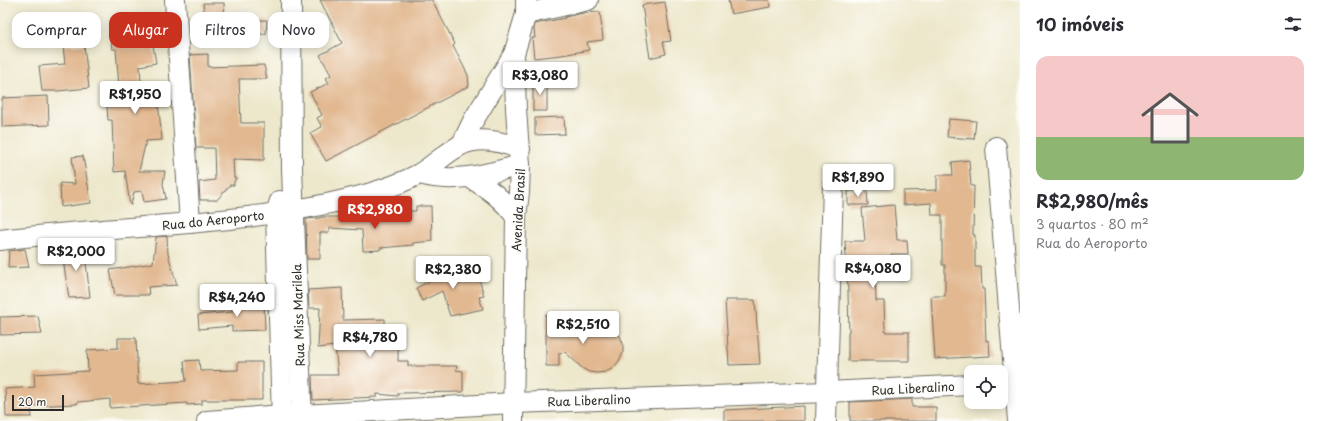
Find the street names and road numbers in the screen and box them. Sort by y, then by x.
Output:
street label: Avenida Brasil [507,168,529,252]
street label: Rua do Aeroporto [161,206,265,234]
street label: Rua Miss Marilela [287,263,309,367]
street label: Rua Liberalino [871,377,955,399]
street label: Rua Liberalino [547,390,631,410]

